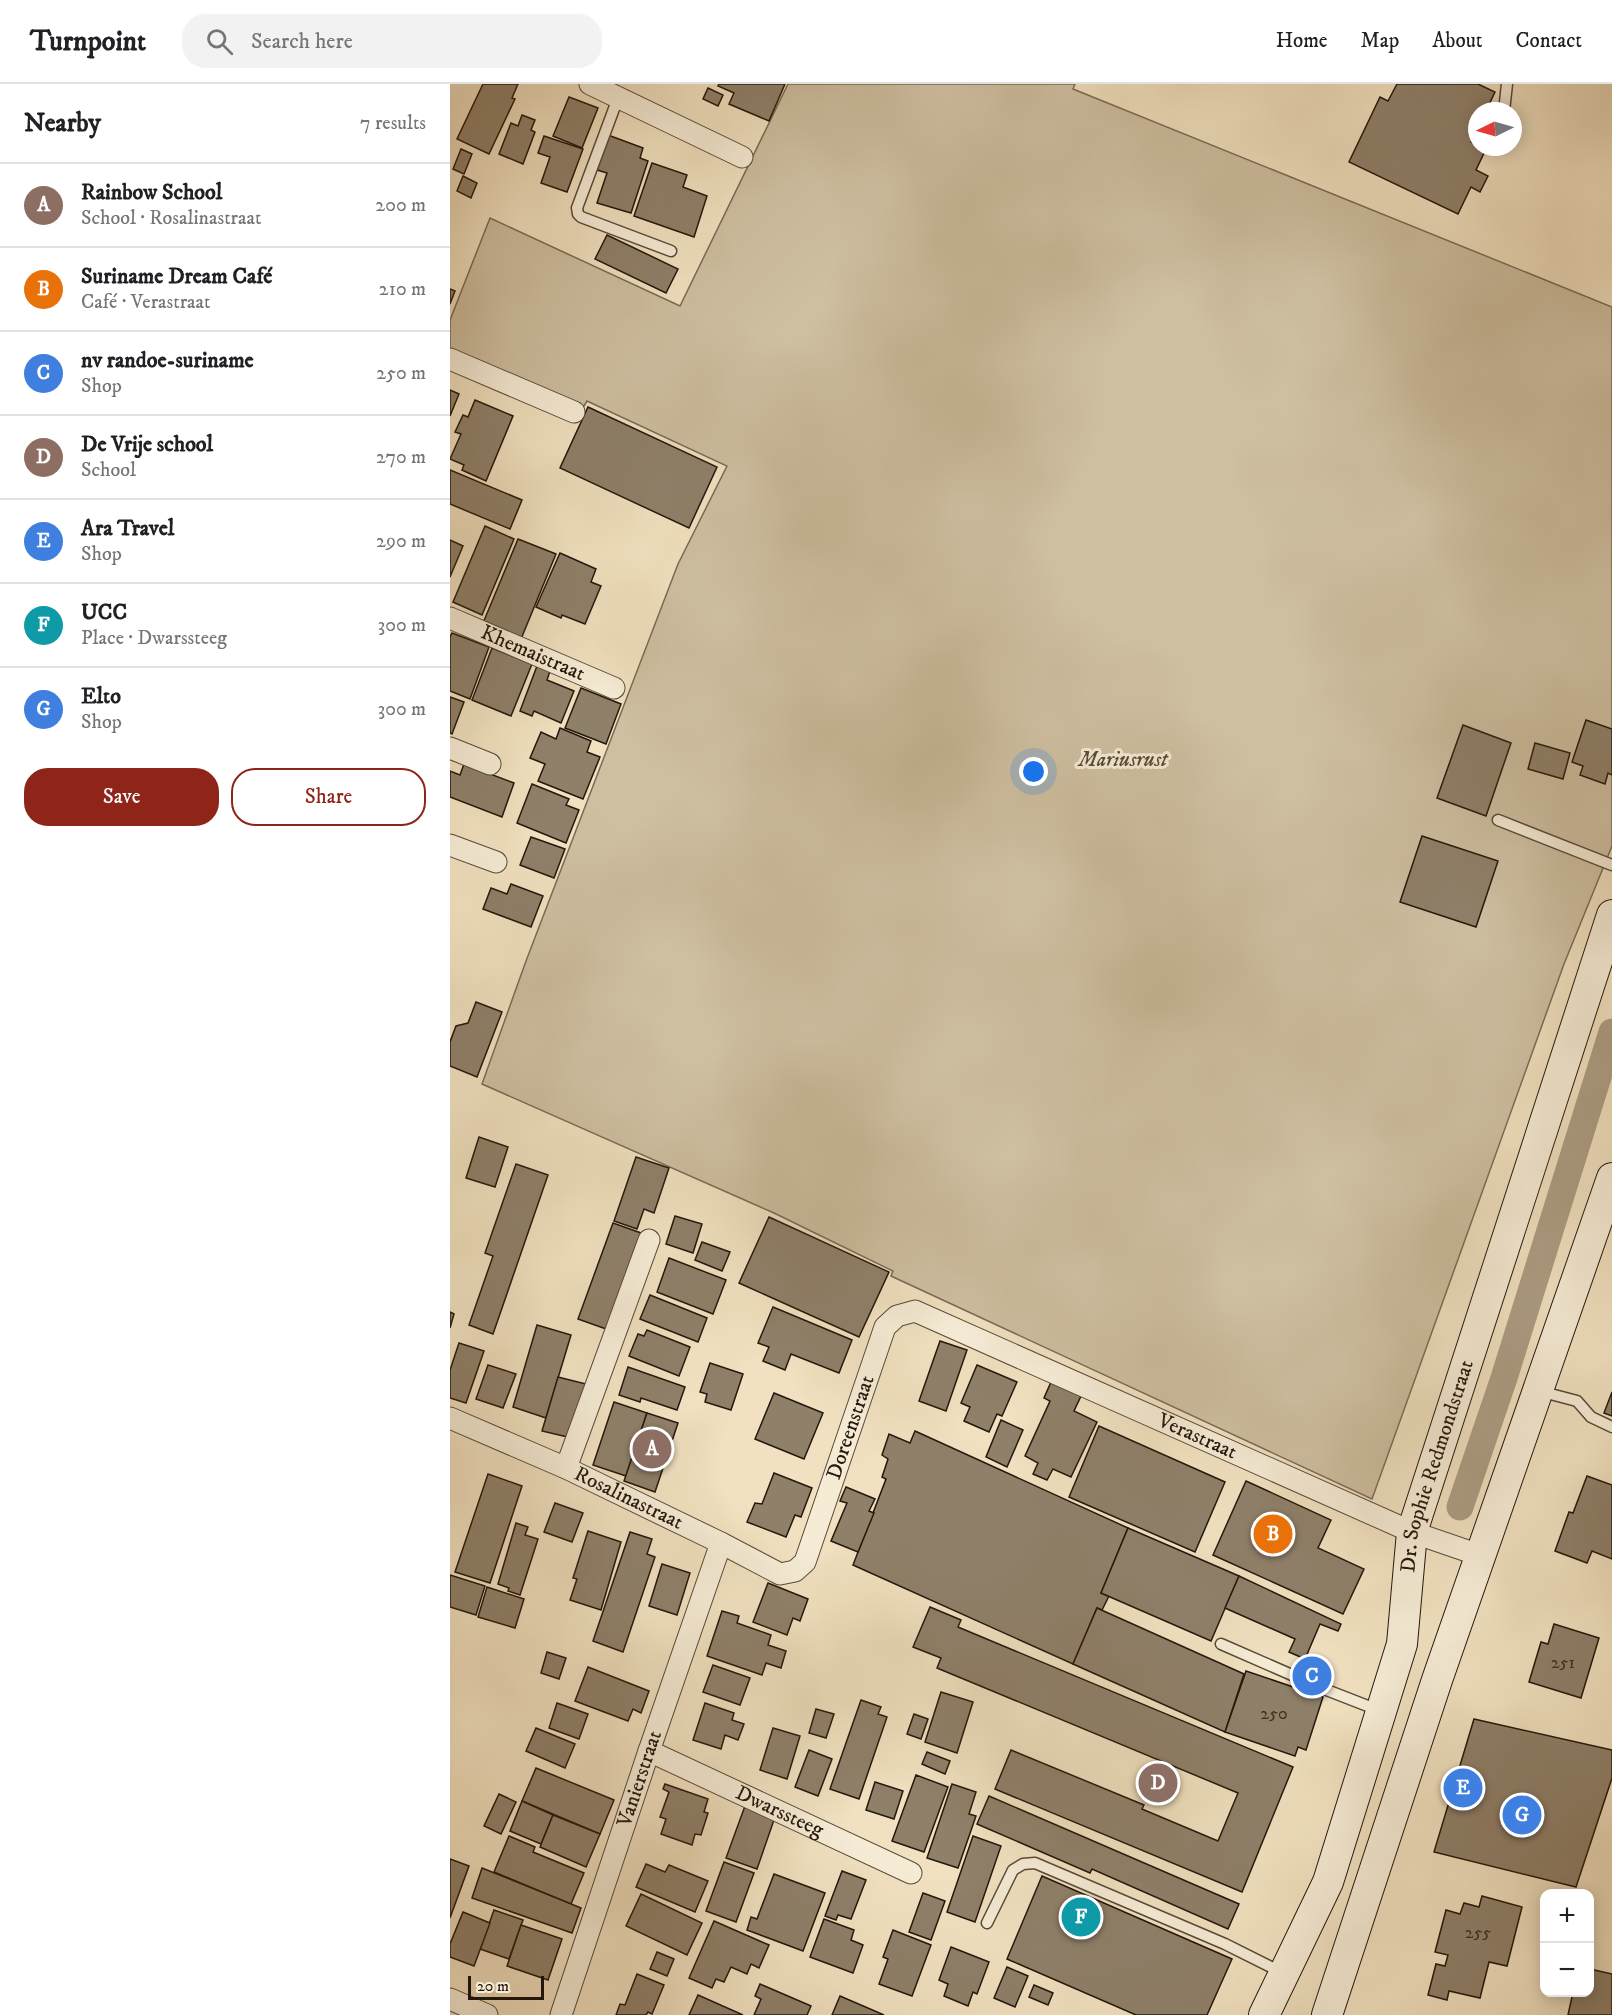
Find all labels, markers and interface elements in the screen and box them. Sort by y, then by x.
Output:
search box [182,14,602,68]
text: Turnpoint [30,24,146,59]
icon: search [203,25,236,58]
text: Search here [251,28,353,55]
text: Home [1276,28,1328,54]
text: Map [1361,28,1399,54]
text: About [1432,28,1483,54]
text: Contact [1516,28,1582,54]
north arrow [1468,102,1522,156]
text: Nearby [24,107,101,140]
text: 7 results [360,111,426,136]
text: Rainbow School [81,179,222,206]
text: A [37,193,50,218]
text: 200 m [375,193,426,218]
text: School · Rosalinastraat [81,206,261,231]
text: Suriname Dream Café [81,263,272,290]
text: B [37,277,50,302]
text: 210 m [379,277,426,302]
text: Café · Verastraat [81,290,211,315]
text: nv randoe-suriname [81,347,254,374]
text: C [37,361,50,386]
text: 250 m [376,361,426,386]
text: Shop [81,374,122,399]
text: De Vrije school [81,431,213,458]
text: D [36,445,51,470]
text: 270 m [376,445,426,470]
text: School [81,458,136,483]
text: Ara Travel [81,515,174,542]
text: E [36,529,51,554]
text: 290 m [376,529,426,554]
text: Shop [81,542,122,567]
text: UCC [81,599,127,626]
text: F [37,613,50,638]
text: 300 m [378,613,426,638]
street label: Khemaistraat [477,620,589,687]
text: Place · Dwarssteeg [81,626,227,651]
text: Elto [81,683,121,710]
text: G [37,697,50,722]
text: 300 m [378,697,426,722]
text: Shop [81,710,122,735]
park label: Mariusrust [1077,747,1169,773]
your location [1019,757,1048,786]
button: Save [24,768,219,826]
button: Share [231,768,426,826]
street label: Dr. Sophie Redmondstraat [1395,1357,1480,1574]
street label: Doreenstraat [821,1372,881,1483]
street label: Verastraat [1153,1407,1241,1466]
pin: A [632,1426,672,1472]
street label: Rosalinastraat [570,1461,688,1536]
pin: B [1254,1512,1292,1556]
house number: 251 [1551,1652,1575,1674]
pin: C [1292,1654,1332,1698]
house number: 250 [1260,1703,1288,1725]
street label: Vanierstraat [611,1727,668,1831]
pin: D [1138,1760,1178,1806]
pin: E [1444,1766,1482,1810]
street label: Dwarssteeg [731,1780,828,1844]
pin: G [1502,1792,1542,1838]
map controls [1540,1889,1594,1997]
button: + [1540,1889,1594,1943]
pin: F [1062,1894,1100,1940]
house number: 255 [1465,1922,1491,1944]
button: − [1540,1943,1594,1997]
scale bar [468,1973,544,2000]
text: 20 m [477,1976,509,1996]

